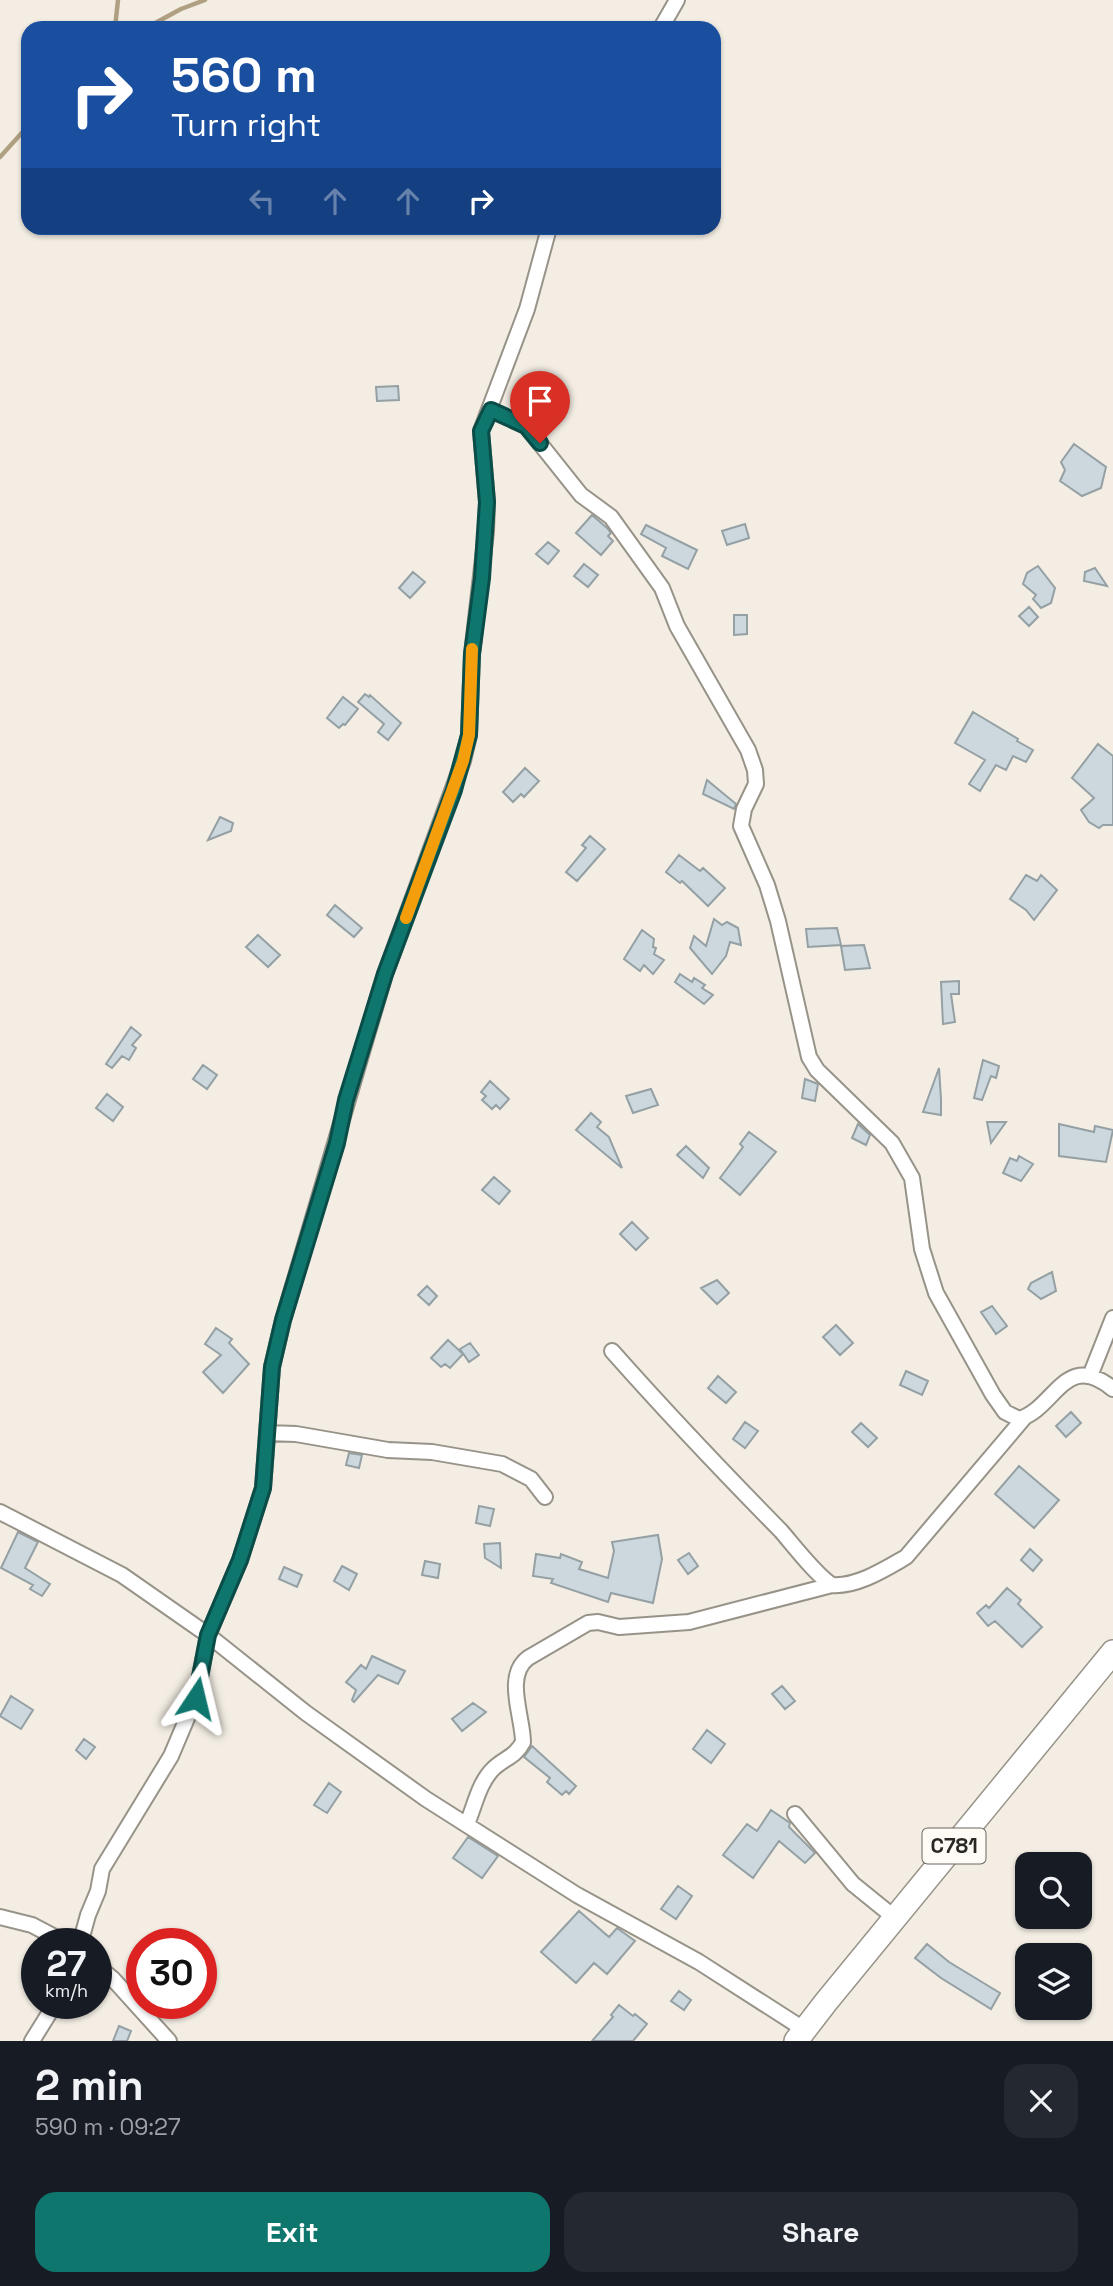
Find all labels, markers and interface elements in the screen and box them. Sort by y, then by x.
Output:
text: 560 m [171,44,317,106]
icon: right [56,49,147,140]
text: Turn right [171,105,321,145]
icon: left [243,182,281,220]
icon: ahead [316,182,354,220]
icon: ahead [389,182,427,220]
icon: right [462,182,500,220]
pin [510,371,570,443]
icon: arrive [521,382,559,420]
position arrow [159,1661,233,1735]
road number: C781 [922,1828,986,1864]
map controls [1015,1852,1092,2020]
button: search [1015,1852,1092,1929]
speed limit sign: 30 [126,1928,217,2019]
text: 27 [47,1942,86,1986]
button: layers [1015,1943,1092,2020]
text: km/h [45,1979,88,2002]
text: 2 min [35,2059,144,2112]
button: close [1004,2064,1078,2138]
text: 590 m · 09:27 [35,2112,181,2142]
button: Exit [35,2192,550,2272]
button: Share [564,2192,1078,2272]

